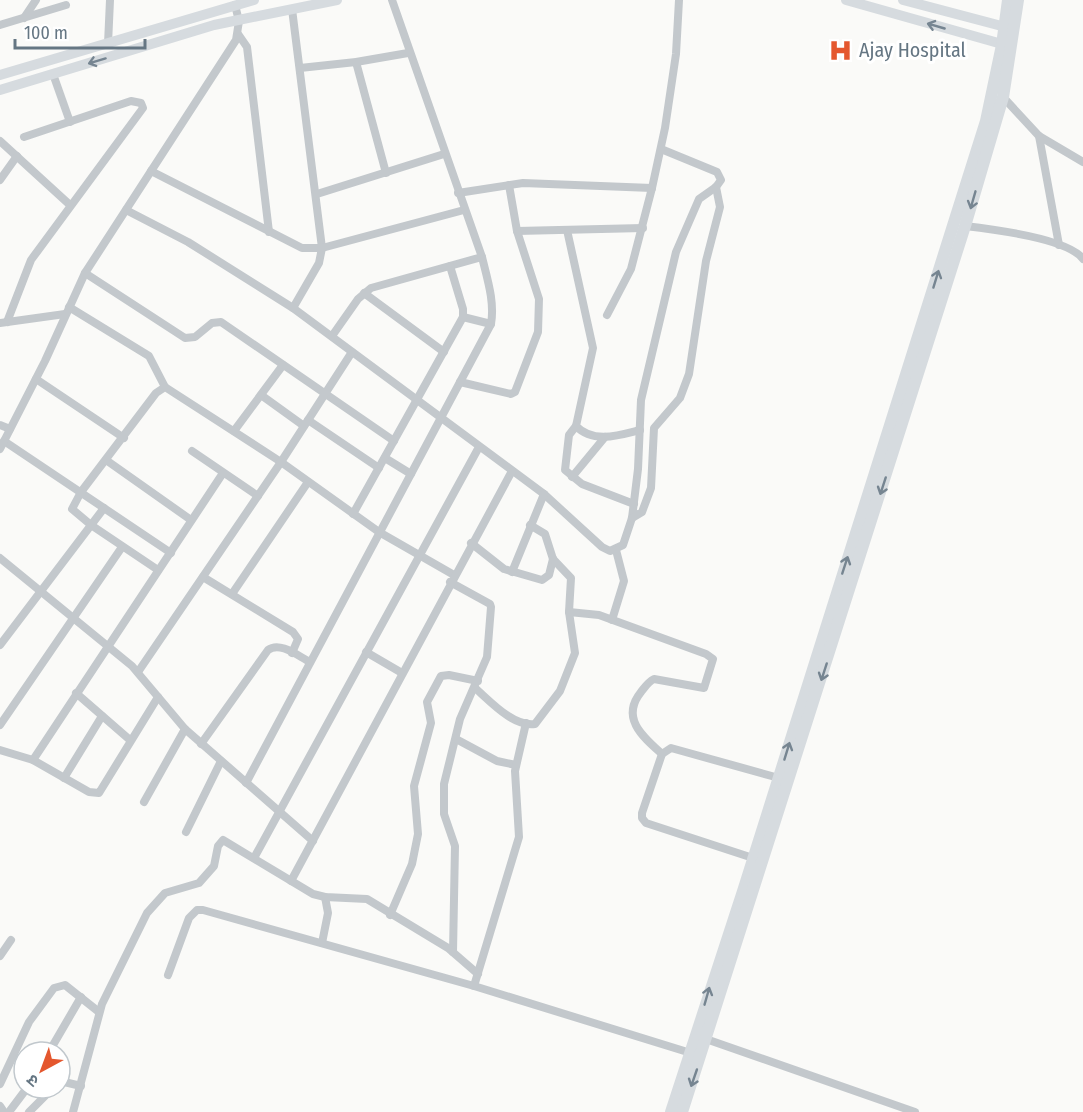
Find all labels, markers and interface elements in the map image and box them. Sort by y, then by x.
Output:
scale bar [15,12,146,50]
one-way arrow [927,20,946,31]
text: 100 m [24,22,68,44]
hospital icon: Ajay Hospital [828,37,854,63]
place label: Ajay Hospital [859,38,966,62]
one-way arrow [88,56,107,67]
one-way arrow [967,190,978,209]
one-way arrow [931,270,942,289]
one-way arrow [877,476,888,495]
one-way arrow [841,556,852,575]
one-way arrow [818,662,829,681]
one-way arrow [782,742,793,761]
one-way arrow [702,987,714,1006]
north arrow [12,1040,72,1100]
one-way arrow [687,1068,698,1087]
text: उ [22,1070,42,1091]

